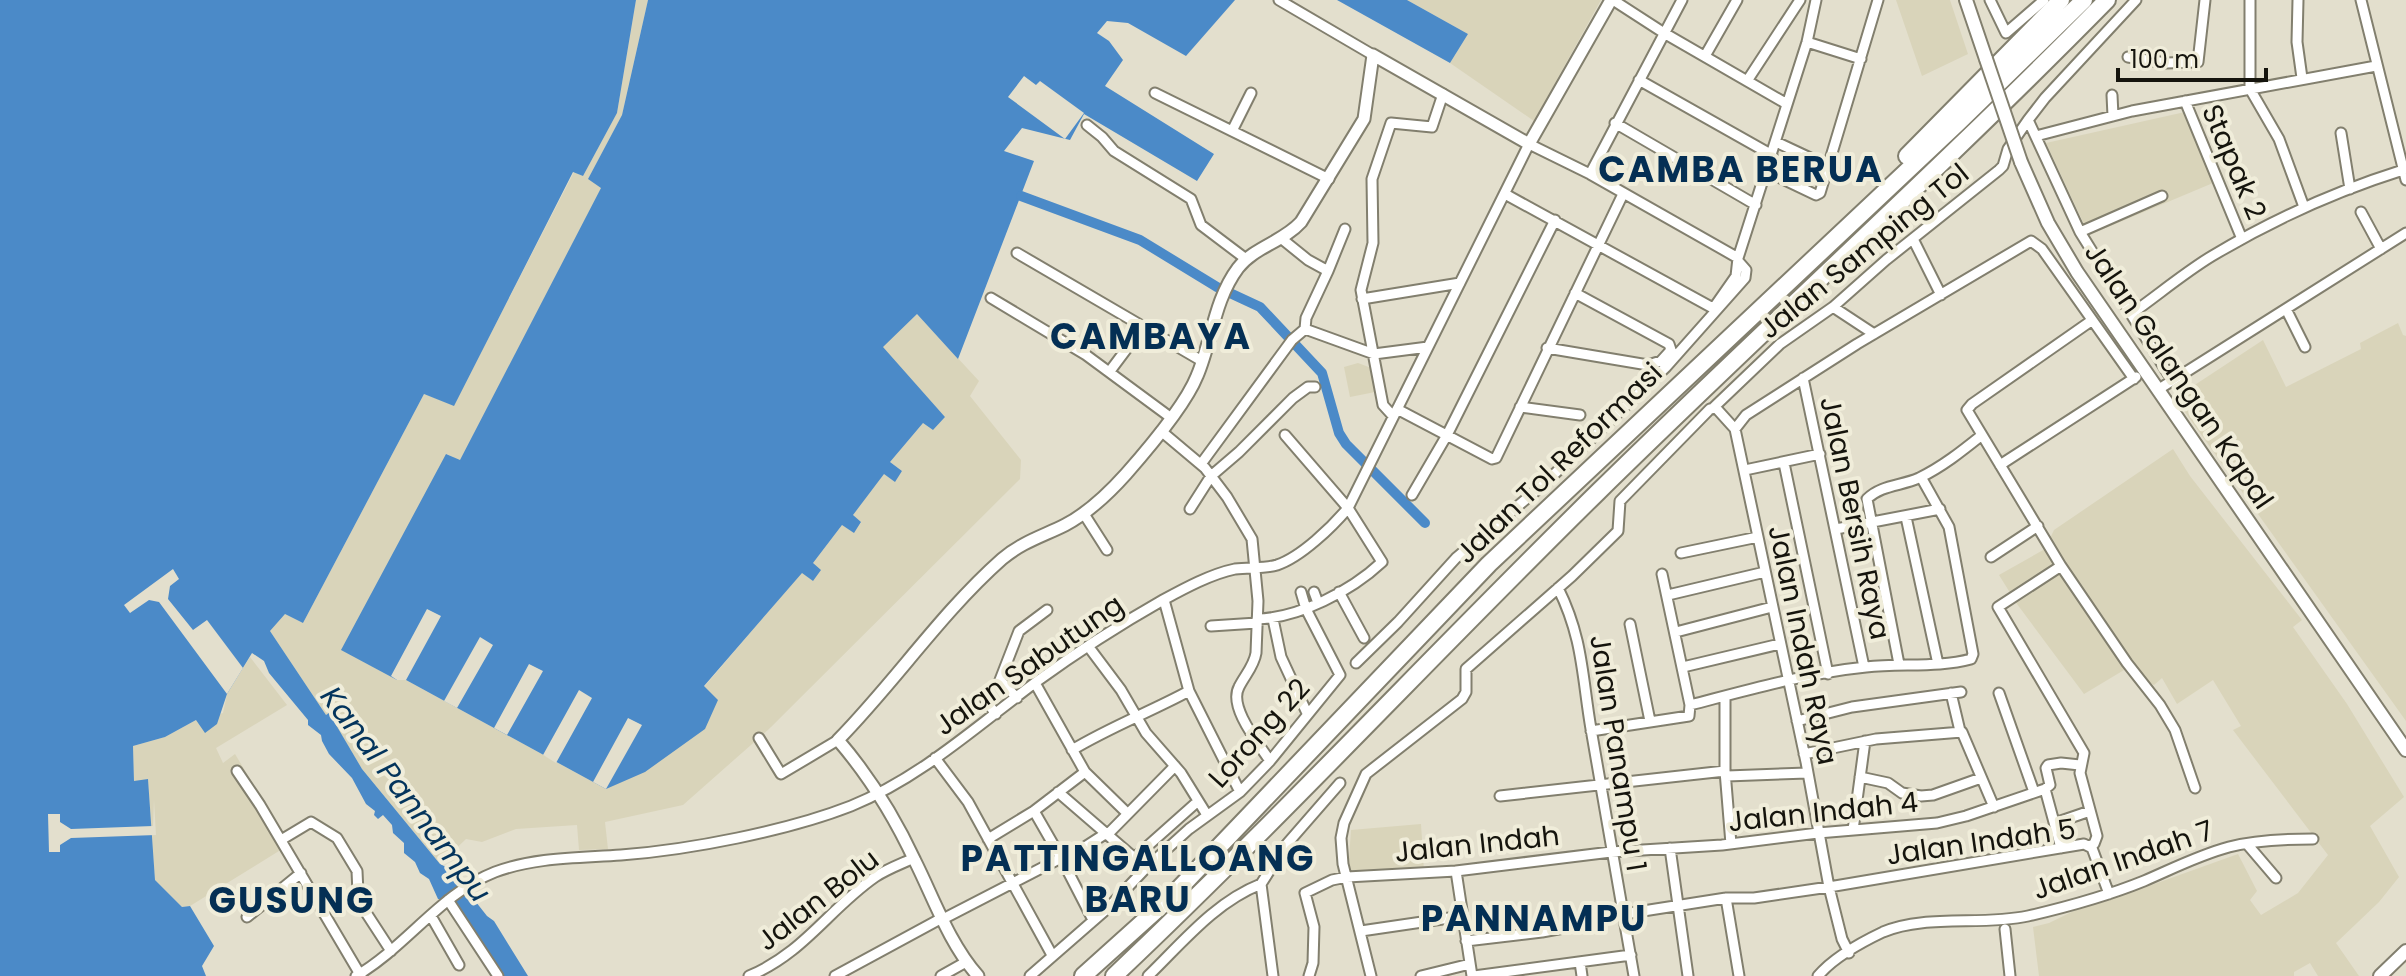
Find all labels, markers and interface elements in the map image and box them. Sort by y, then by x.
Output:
scale bar [2118,32,2266,82]
text: 100 m [2130,43,2199,76]
street label: Stapak 2 [2192,98,2276,226]
district label: CAMBA BERUA [1598,144,1884,195]
street label: Jalan Samping Tol [1751,154,1977,348]
street label: Jalan Galangan Kapal [2075,235,2283,517]
district label: CAMBAYA [1050,311,1252,362]
street label: Jalan Tol Reformasi [1447,354,1671,572]
street label: Jalan Bersih Raya [1810,393,1900,643]
street label: Jalan Indah Raya [1759,522,1847,768]
street label: Jalan Sabutung [927,585,1131,745]
street label: Jalan Panampu 1 [1580,632,1656,874]
street label: Lorong 22 [1199,670,1319,796]
water label: Kanal Pannampu [310,677,502,911]
street label: Jalan Indah 4 [1726,783,1920,841]
street label: Jalan Indah 5 [1884,809,2078,875]
street label: Jalan Indah 7 [2028,811,2218,909]
street label: Jalan Indah [1393,816,1561,872]
district label: PATTINGALLOANG BARU [961,833,1315,925]
street label: Jalan Bolu [749,840,887,960]
district label: GUSUNG [209,875,375,926]
district label: PANNAMPU [1421,893,1647,944]

